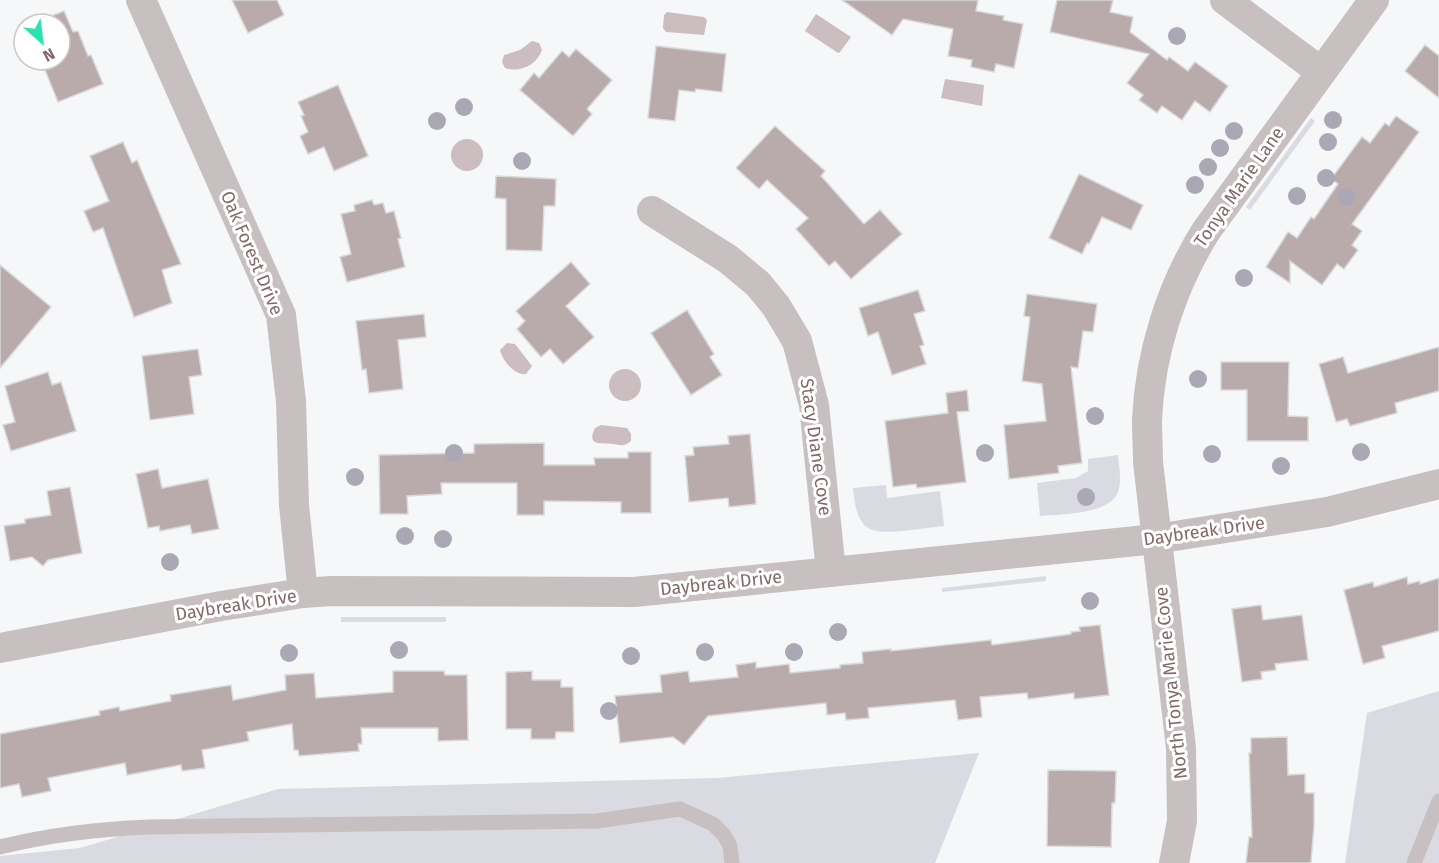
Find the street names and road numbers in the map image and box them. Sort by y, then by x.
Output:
street label: Tonya Marie Lane [1189,123,1289,251]
street label: Oak Forest Drive [216,188,288,318]
street label: Stacy Diane Cove [795,377,837,517]
street label: Daybreak Drive [1142,512,1266,550]
street label: Daybreak Drive [659,566,783,600]
street label: Daybreak Drive [174,585,298,625]
street label: North Tonya Marie Cove [1150,586,1192,780]

